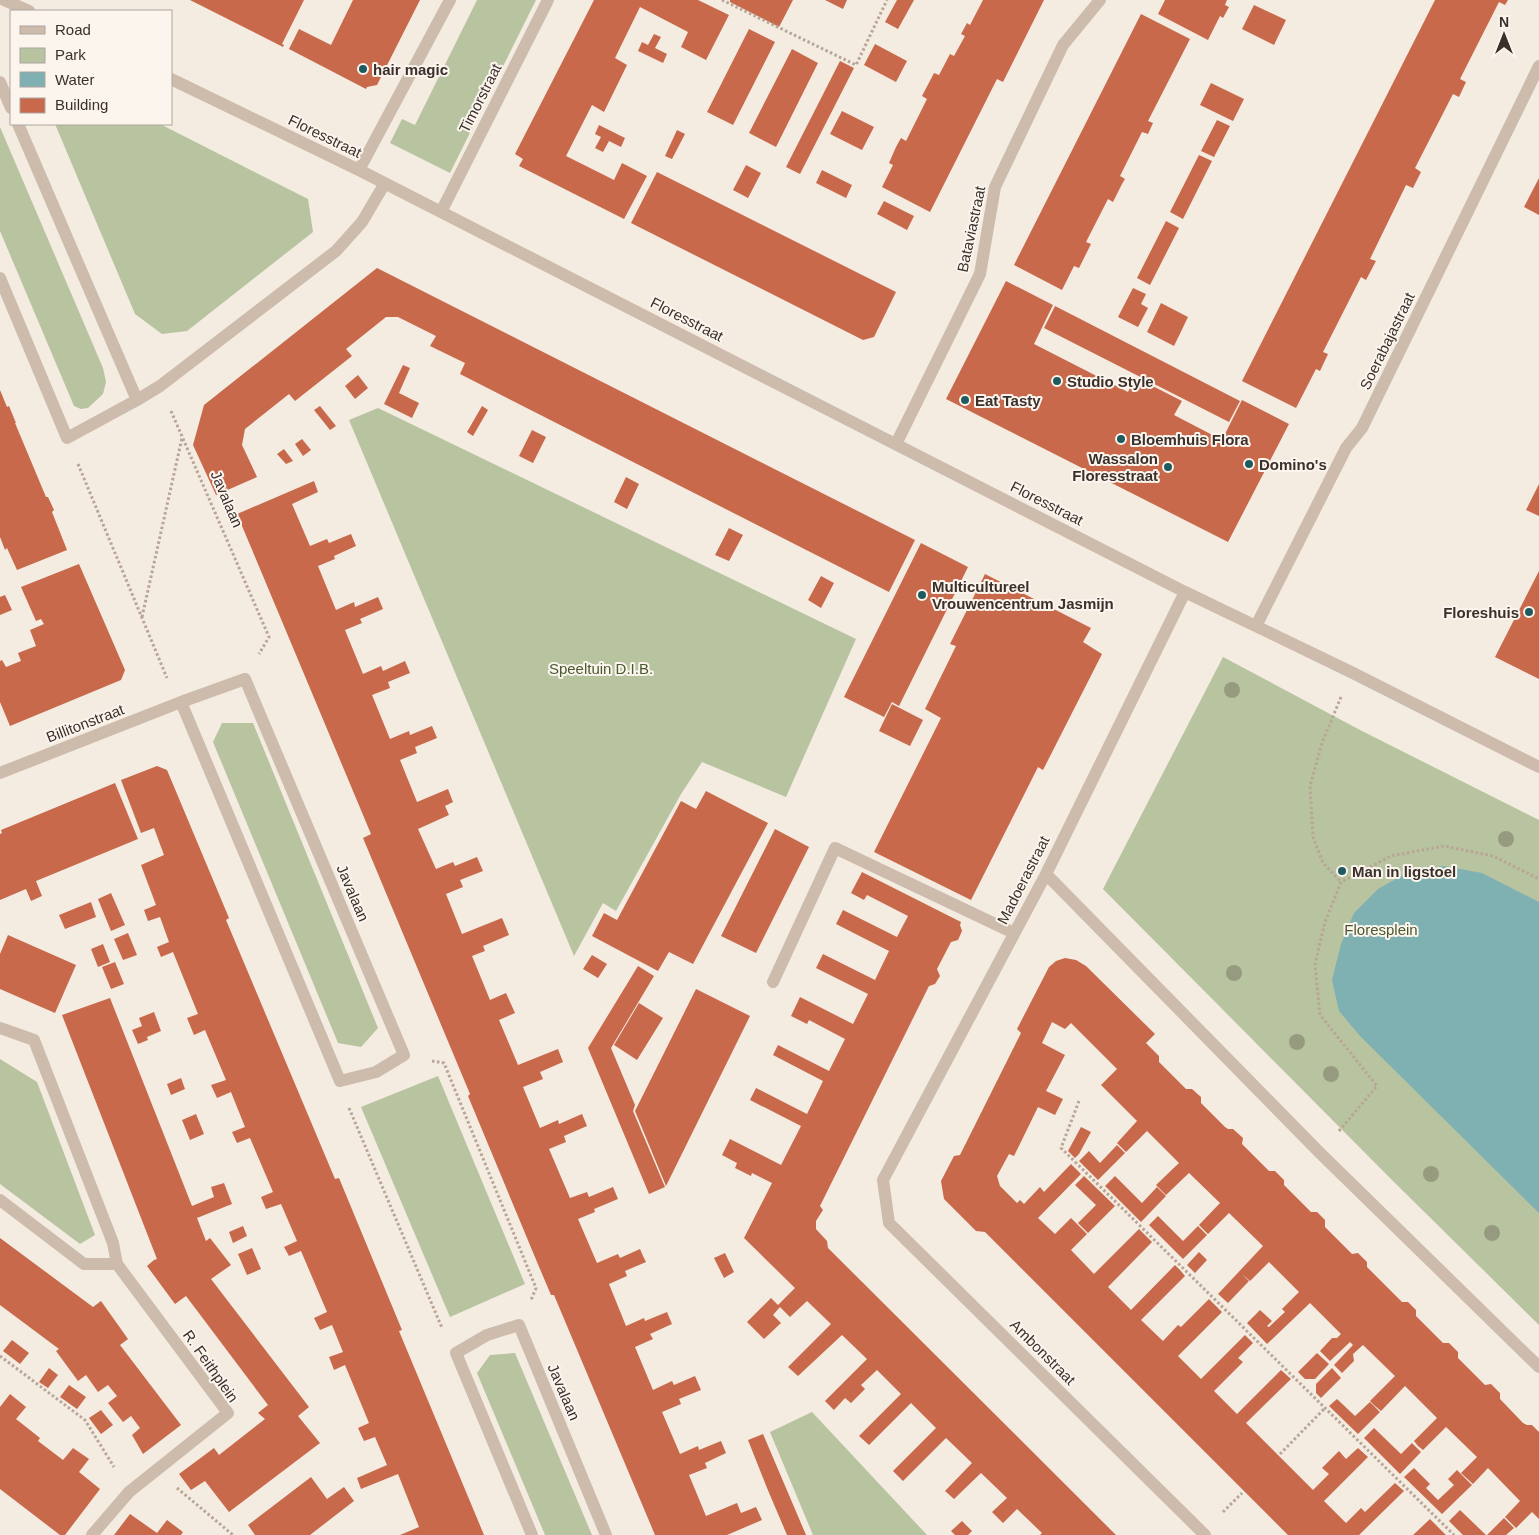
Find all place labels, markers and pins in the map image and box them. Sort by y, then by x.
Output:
place label: hair magic [373,61,448,78]
marker: hair magic [357,63,369,75]
place label: Studio Style [1067,373,1154,390]
marker: Studio Style [1051,375,1063,387]
place label: Eat Tasty [975,392,1041,409]
marker: Eat Tasty [959,394,971,406]
place label: Bloemhuis Flora [1131,431,1249,448]
marker: Bloemhuis Flora [1115,433,1127,445]
place label: Wassalon Floresstraat [1072,450,1158,484]
place label: Domino's [1259,456,1327,473]
marker: Domino's [1243,458,1255,470]
marker: Wassalon Floresstraat [1162,461,1174,473]
place label: Multicultureel Vrouwencentrum Jasmijn [932,578,1114,612]
marker: Multicultureel Vrouwencentrum Jasmijn [916,589,928,601]
place label: Floreshuis [1443,604,1519,621]
marker: Floreshuis [1523,606,1535,618]
place label: Man in ligstoel [1352,863,1456,880]
marker: Man in ligstoel [1336,865,1348,877]

